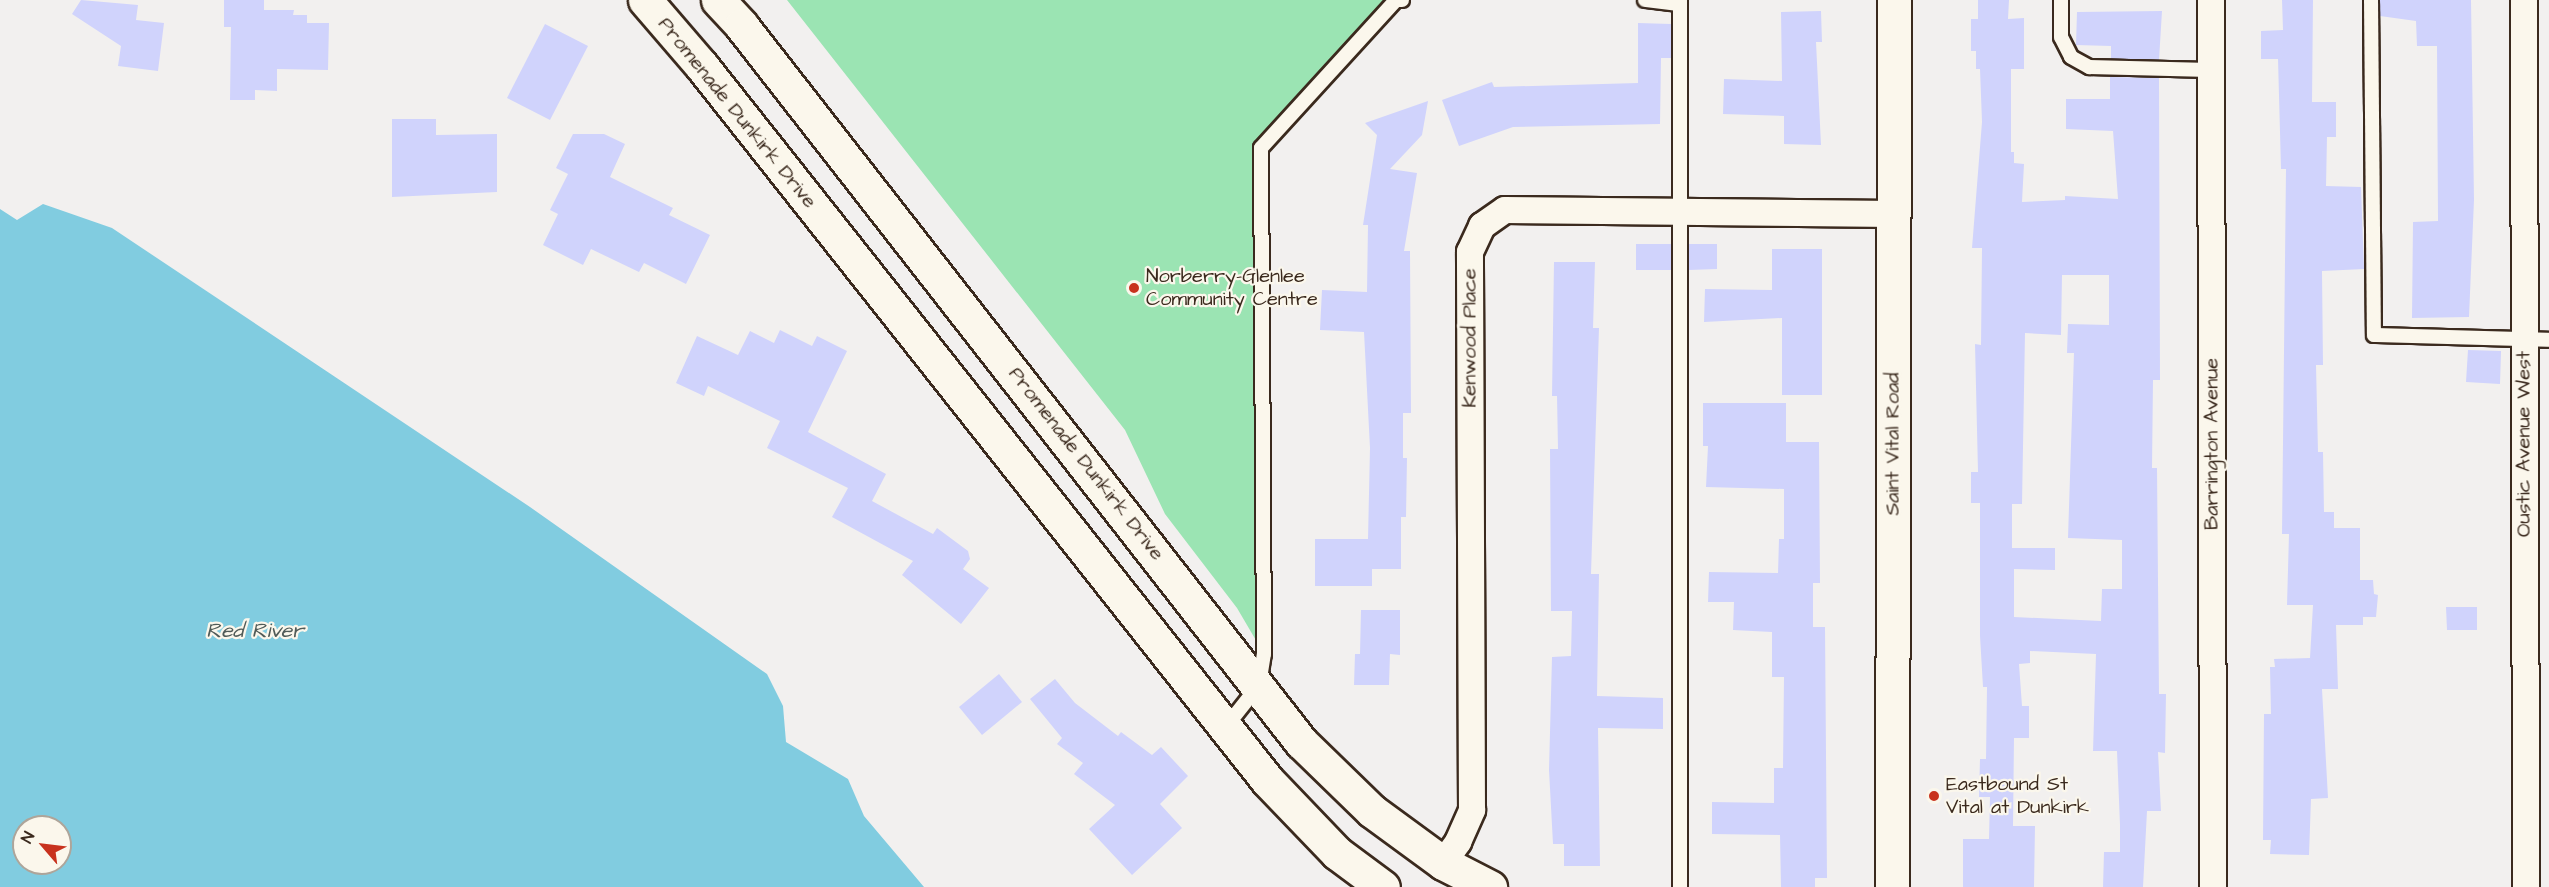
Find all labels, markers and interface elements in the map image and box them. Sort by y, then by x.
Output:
street label: Promenade Dunkirk Drive [653,13,821,213]
place label: Norberry-Glenlee Community Centre [1146,264,1318,311]
street label: Kenwood Place [1458,268,1482,408]
marker: Norberry-Glenlee Community Centre [1127,281,1141,295]
street label: Oustic Avenue West [2512,351,2536,537]
street label: Barrington Avenue [2200,358,2224,530]
street label: Promenade Dunkirk Drive [1003,363,1169,565]
street label: Saint Vital Road [1881,372,1905,516]
water label: Red River [206,618,304,644]
place label: Eastbound St Vital at Dunkirk [1946,772,2089,819]
marker: Eastbound St Vital at Dunkirk [1927,789,1941,803]
north arrow [12,815,72,875]
text: N [16,828,40,847]

